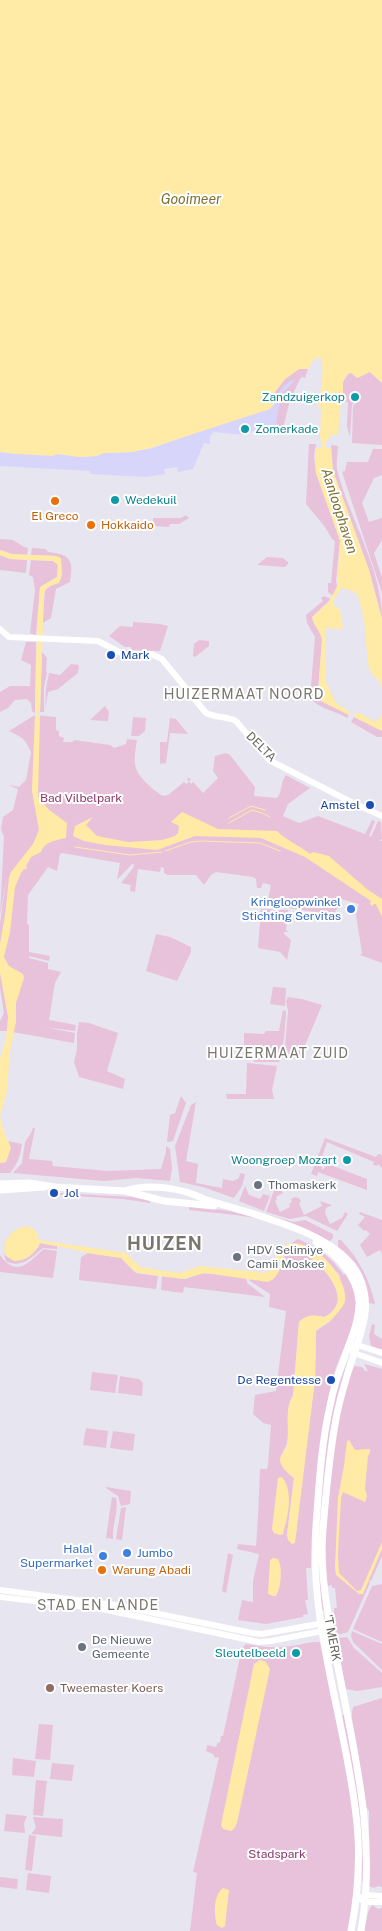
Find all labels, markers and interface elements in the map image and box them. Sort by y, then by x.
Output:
water label: Gooimeer [161,192,221,208]
place label: Zandzuigerkop [262,390,345,404]
marker: Zandzuigerkop [349,391,361,403]
place label: Zomerkade [255,422,318,436]
marker: Zomerkade [239,423,251,435]
water label: Aanloophaven [317,466,361,556]
place label: Wedekuil [125,493,177,507]
marker: Wedekuil [109,494,121,506]
marker: El Greco [49,495,61,507]
place label: El Greco [31,509,79,523]
place label: Hokkaido [101,518,154,532]
marker: Hokkaido [85,519,97,531]
place label: Mark [121,648,150,662]
marker: Mark [105,649,117,661]
district label: HUIZERMAAT NOORD [162,687,326,703]
street label: DELTA [243,729,279,765]
park label: Bad Vilbelpark [40,791,122,805]
place label: Amstel [320,798,360,812]
marker: Amstel [364,799,376,811]
place label: Kringloopwinkel Stichting Servitas [241,895,341,923]
marker: Kringloopwinkel Stichting Servitas [345,903,357,915]
district label: HUIZERMAAT ZUID [205,1046,351,1062]
place label: Woongroep Mozart [231,1153,337,1167]
marker: Woongroep Mozart [341,1154,353,1166]
place label: Thomaskerk [268,1178,337,1192]
marker: Thomaskerk [252,1179,264,1191]
place label: Jol [64,1186,79,1200]
marker: Jol [48,1187,60,1199]
district label: HUIZEN [126,1233,204,1255]
place label: HDV Selimiye Camii Moskee [247,1243,325,1271]
marker: HDV Selimiye Camii Moskee [231,1251,243,1263]
place label: De Regentesse [237,1373,321,1387]
marker: De Regentesse [325,1374,337,1386]
place label: Halal Supermarket [20,1542,93,1570]
place label: Jumbo [137,1546,173,1560]
marker: Jumbo [121,1547,133,1559]
marker: Halal Supermarket [97,1550,109,1562]
place label: Warung Abadi [112,1563,191,1577]
marker: Warung Abadi [96,1564,108,1576]
district label: STAD EN LANDE [35,1598,161,1614]
street label: 'T MERK [320,1613,344,1663]
place label: De Nieuwe Gemeente [92,1633,152,1661]
marker: De Nieuwe Gemeente [76,1641,88,1653]
place label: Sleutelbeeld [215,1646,286,1660]
marker: Sleutelbeeld [290,1647,302,1659]
place label: Tweemaster Koers [60,1681,163,1695]
marker: Tweemaster Koers [44,1682,56,1694]
park label: Stadspark [248,1847,306,1861]

